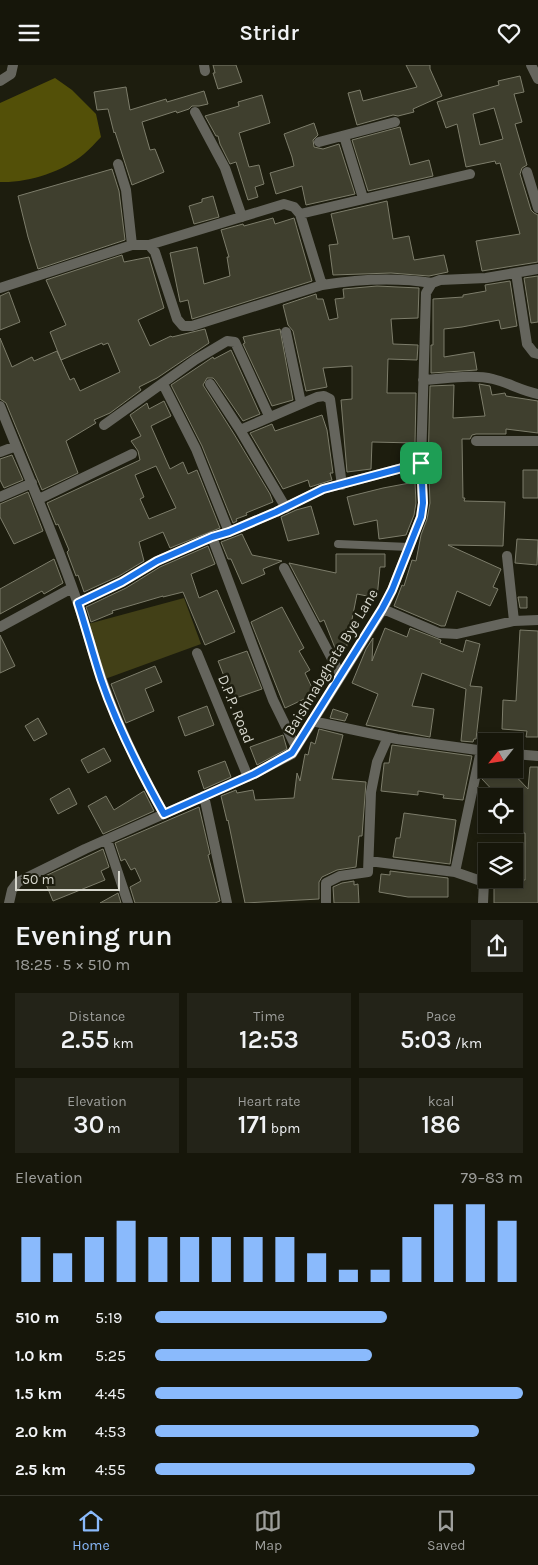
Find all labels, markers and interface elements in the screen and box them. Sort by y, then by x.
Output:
icon: menu [15,19,43,47]
icon: heart [495,19,523,47]
text: Stridr [239,20,299,46]
pin [400,442,442,484]
icon: arrive [407,449,435,477]
street label: Baishnabghata Bye Lane [280,585,382,739]
street label: D.P.P. Road [214,672,258,746]
north arrow [478,733,522,777]
map controls [478,733,523,888]
button: locate [478,788,523,833]
button: layers [478,843,523,888]
scale bar [15,867,120,891]
text: 50 m [22,871,55,888]
text: Evening run [15,919,172,952]
button: share [471,920,523,972]
text: 18:25 · 5 × 510 m [15,955,130,974]
text: Distance [69,1008,125,1025]
text: Time [253,1008,285,1025]
text: Pace [426,1008,456,1025]
text: 2.55 [60,1025,109,1054]
text: 12:53 [239,1025,299,1054]
text: 5:03 [400,1025,452,1054]
text: km [109,1035,134,1052]
text: /km [452,1035,482,1052]
text: Elevation [67,1093,127,1110]
text: Heart rate [237,1093,301,1110]
text: kcal [428,1093,454,1110]
text: 30 [73,1110,104,1139]
text: 171 [238,1110,267,1139]
text: 186 [421,1110,461,1139]
text: m [104,1120,121,1137]
text: bpm [267,1120,300,1137]
text: Elevation [15,1168,83,1187]
text: 79–83 m [461,1168,523,1187]
text: 510 m [15,1308,59,1327]
text: 5:19 [95,1308,122,1327]
text: 1.0 km [15,1346,63,1365]
text: 5:25 [95,1346,126,1365]
text: 1.5 km [15,1384,62,1403]
text: 4:45 [95,1384,126,1403]
text: 2.0 km [15,1422,67,1441]
text: 4:53 [95,1422,126,1441]
text: 2.5 km [15,1460,66,1479]
text: 4:55 [95,1460,126,1479]
tab: Home [72,1507,110,1554]
tab: Map [254,1507,282,1554]
tab: Saved [427,1507,466,1554]

